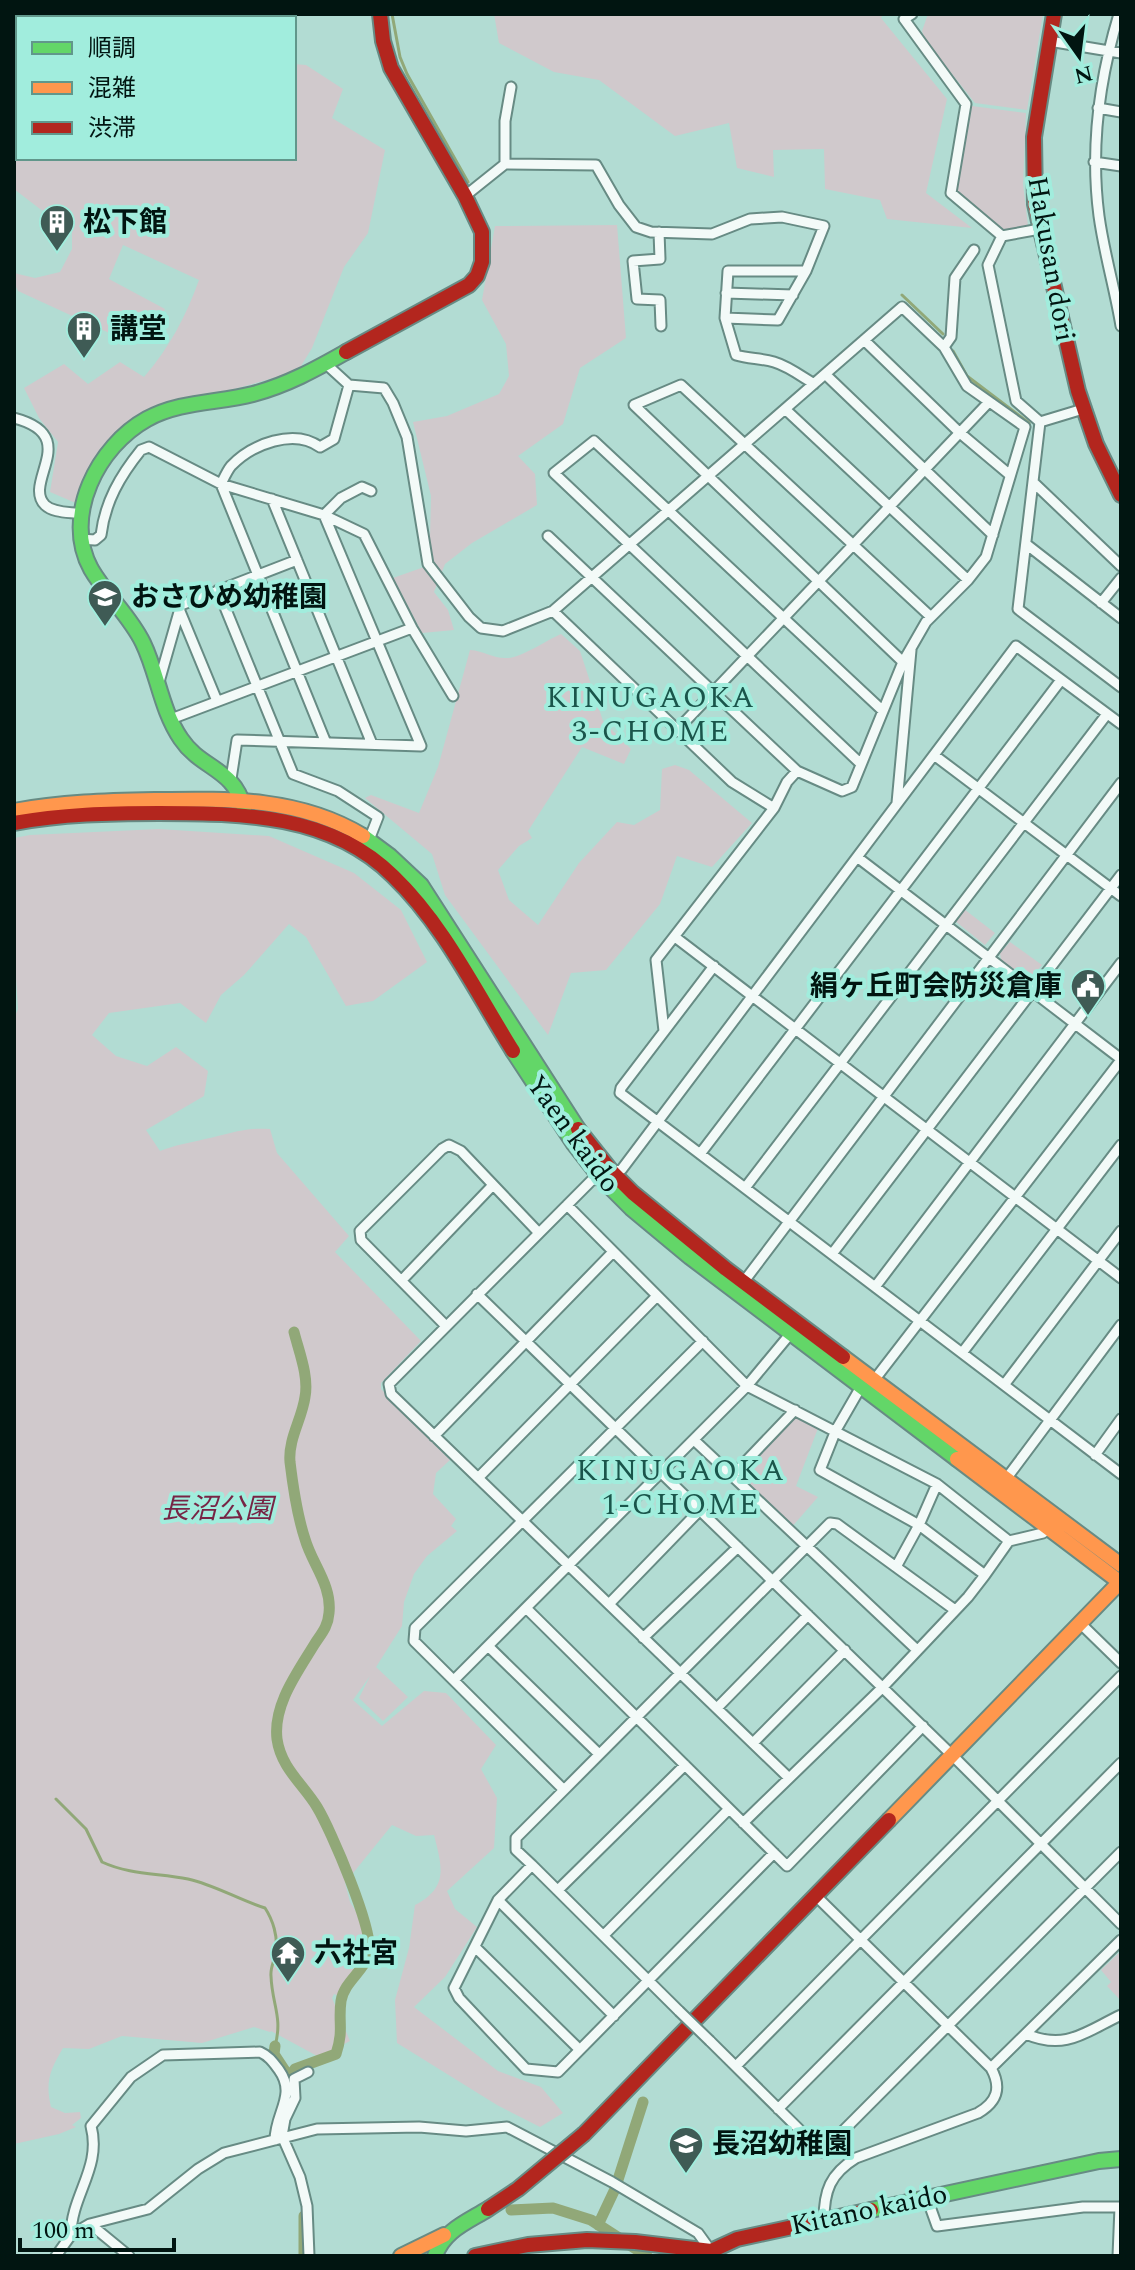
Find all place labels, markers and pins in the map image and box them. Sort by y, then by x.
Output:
place label: 松下館 [83,201,167,244]
building icon: 松下館 [38,203,76,253]
place label: 講堂 [110,308,166,351]
building icon: 講堂 [65,310,103,360]
place label: おさひめ幼稚園 [131,576,327,619]
school or university icon: おさひめ幼稚園 [86,578,124,628]
place label: 絹ヶ丘町会防災倉庫 [810,965,1062,1008]
public building icon: 絹ヶ丘町会防災倉庫 [1069,967,1107,1017]
place label: 六社宮 [314,1932,398,1975]
temple icon: 六社宮 [269,1934,307,1984]
place label: 長沼幼稚園 [712,2123,852,2166]
school or university icon: 長沼幼稚園 [667,2125,705,2175]

